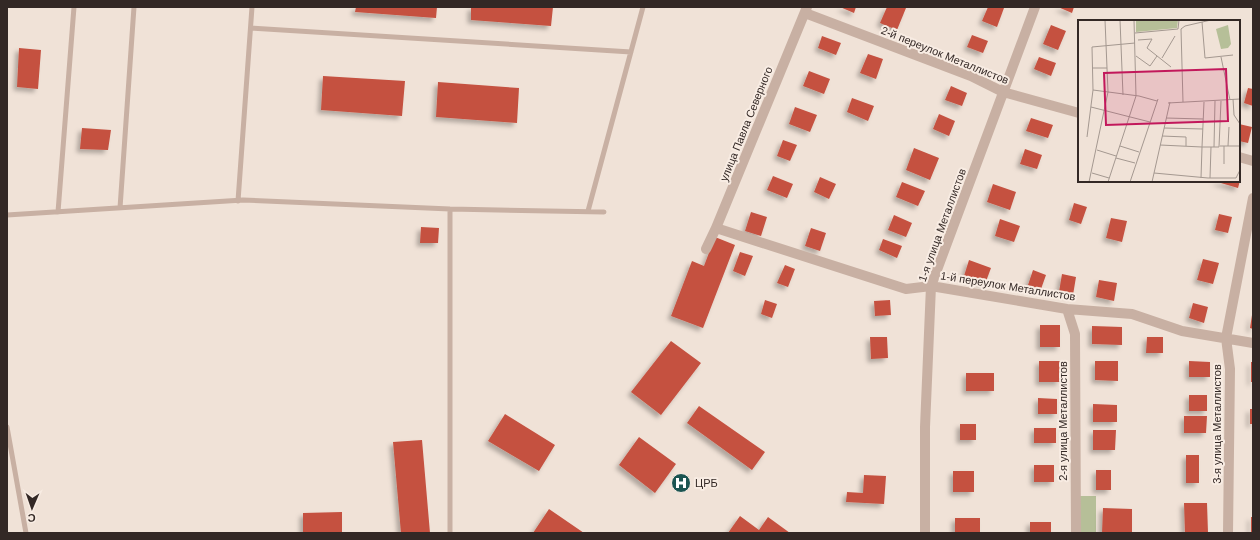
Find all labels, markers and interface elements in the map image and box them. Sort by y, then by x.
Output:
inset map [1078,20,1240,182]
street label: 2-й переулок Металлистов [880,24,1011,86]
street label: улица Павла Северного [717,65,775,183]
street label: 1-я улица Металлистов [916,167,968,283]
street label: 1-й переулок Металлистов [940,269,1076,303]
street label: 2-я улица Металлистов [1057,361,1069,481]
street label: 3-я улица Металлистов [1211,364,1223,484]
hospital icon: ЦРБ [670,472,692,494]
place label: ЦРБ [695,477,718,489]
north arrow [12,488,52,528]
text: С [27,512,36,524]

